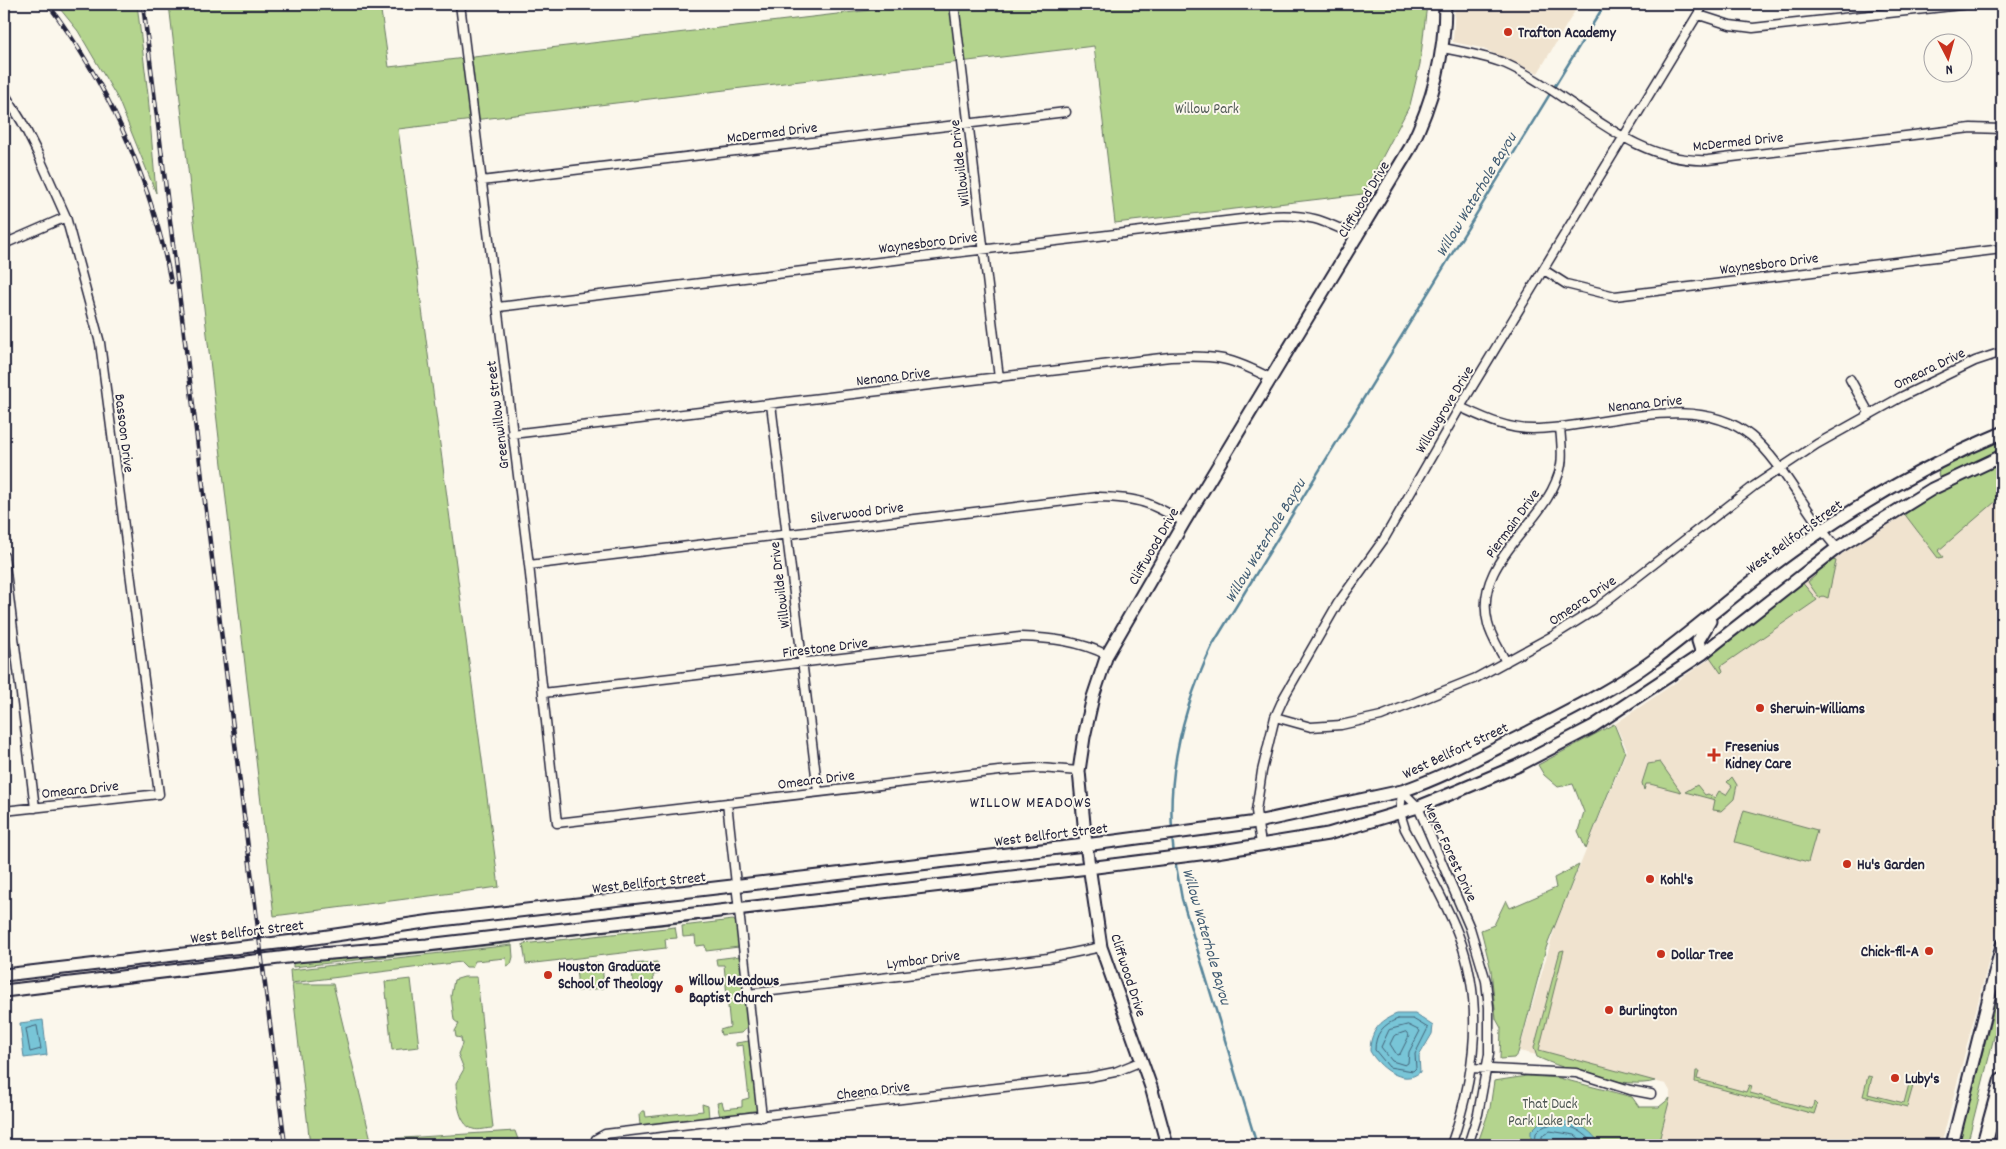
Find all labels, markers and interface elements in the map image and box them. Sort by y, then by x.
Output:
place label: Trafton Academy [1518,23,1617,45]
marker: Trafton Academy [1502,26,1514,38]
north arrow [1924,32,1974,82]
text: N [1945,59,1954,79]
park label: Willow Park [1175,99,1239,121]
street label: McDermed Drive [726,117,819,150]
street label: Willowilde Drive [945,118,977,207]
street label: McDermed Drive [1692,127,1785,159]
water label: Willow Waterhole Bayou [1431,128,1524,262]
street label: Cliffwood Drive [1333,157,1397,243]
street label: Waynesboro Drive [878,227,979,261]
street label: Waynesboro Drive [1719,248,1820,282]
street label: Omeara Drive [1890,343,1970,397]
street label: Greenwillow Street [481,359,517,470]
street label: Nenana Drive [855,362,932,393]
street label: Willowgrove Drive [1411,362,1481,458]
street label: Nenana Drive [1607,390,1684,420]
street label: Bassoon Drive [107,392,139,474]
water label: Willow Waterhole Bayou [1220,474,1313,608]
street label: Piermain Drive [1481,485,1547,563]
street label: West Bellfort Street [1742,495,1848,580]
street label: Silverwood Drive [809,497,905,531]
street label: Cliffwood Drive [1124,504,1186,590]
street label: Willowilde Drive [765,540,797,629]
street label: Omeara Drive [1545,571,1622,632]
street label: Firestone Drive [781,633,870,665]
place label: Sherwin-Williams [1770,699,1865,721]
marker: Sherwin-Williams [1754,702,1766,714]
street label: West Bellfort Street [1399,717,1513,786]
place label: Fresenius Kidney Care [1725,737,1792,776]
marker: Fresenius Kidney Care [1707,748,1721,762]
street label: Omeara Drive [776,765,856,797]
street label: Omeara Drive [41,776,120,806]
district label: WILLOW MEADOWS [970,792,1092,815]
street label: Meyer Forest Drive [1417,800,1482,906]
street label: West Bellfort Street [993,818,1110,854]
place label: Hu's Garden [1857,855,1925,877]
marker: Hu's Garden [1841,858,1853,870]
water label: Willow Waterhole Bayou [1175,866,1236,1009]
street label: West Bellfort Street [591,867,708,901]
place label: Kohl's [1660,870,1693,892]
marker: Kohl's [1644,873,1656,885]
street label: West Bellfort Street [189,915,306,951]
street label: Cliffwood Drive [1103,931,1151,1020]
place label: Chick-fil-A [1861,942,1919,964]
place label: Dollar Tree [1671,945,1734,967]
marker: Chick-fil-A [1923,945,1935,957]
street label: Lymbar Drive [885,946,962,976]
marker: Dollar Tree [1655,948,1667,960]
place label: Houston Graduate School of Theology [558,957,663,996]
marker: Houston Graduate School of Theology [542,969,554,981]
place label: Willow Meadows Baptist Church [689,971,779,1010]
marker: Willow Meadows Baptist Church [673,983,685,995]
place label: Burlington [1619,1001,1677,1023]
marker: Burlington [1603,1004,1615,1016]
place label: Luby's [1905,1069,1939,1091]
marker: Luby's [1889,1072,1901,1084]
street label: Cheena Drive [835,1077,912,1107]
park label: That Duck Park Lake Park [1508,1094,1592,1133]

